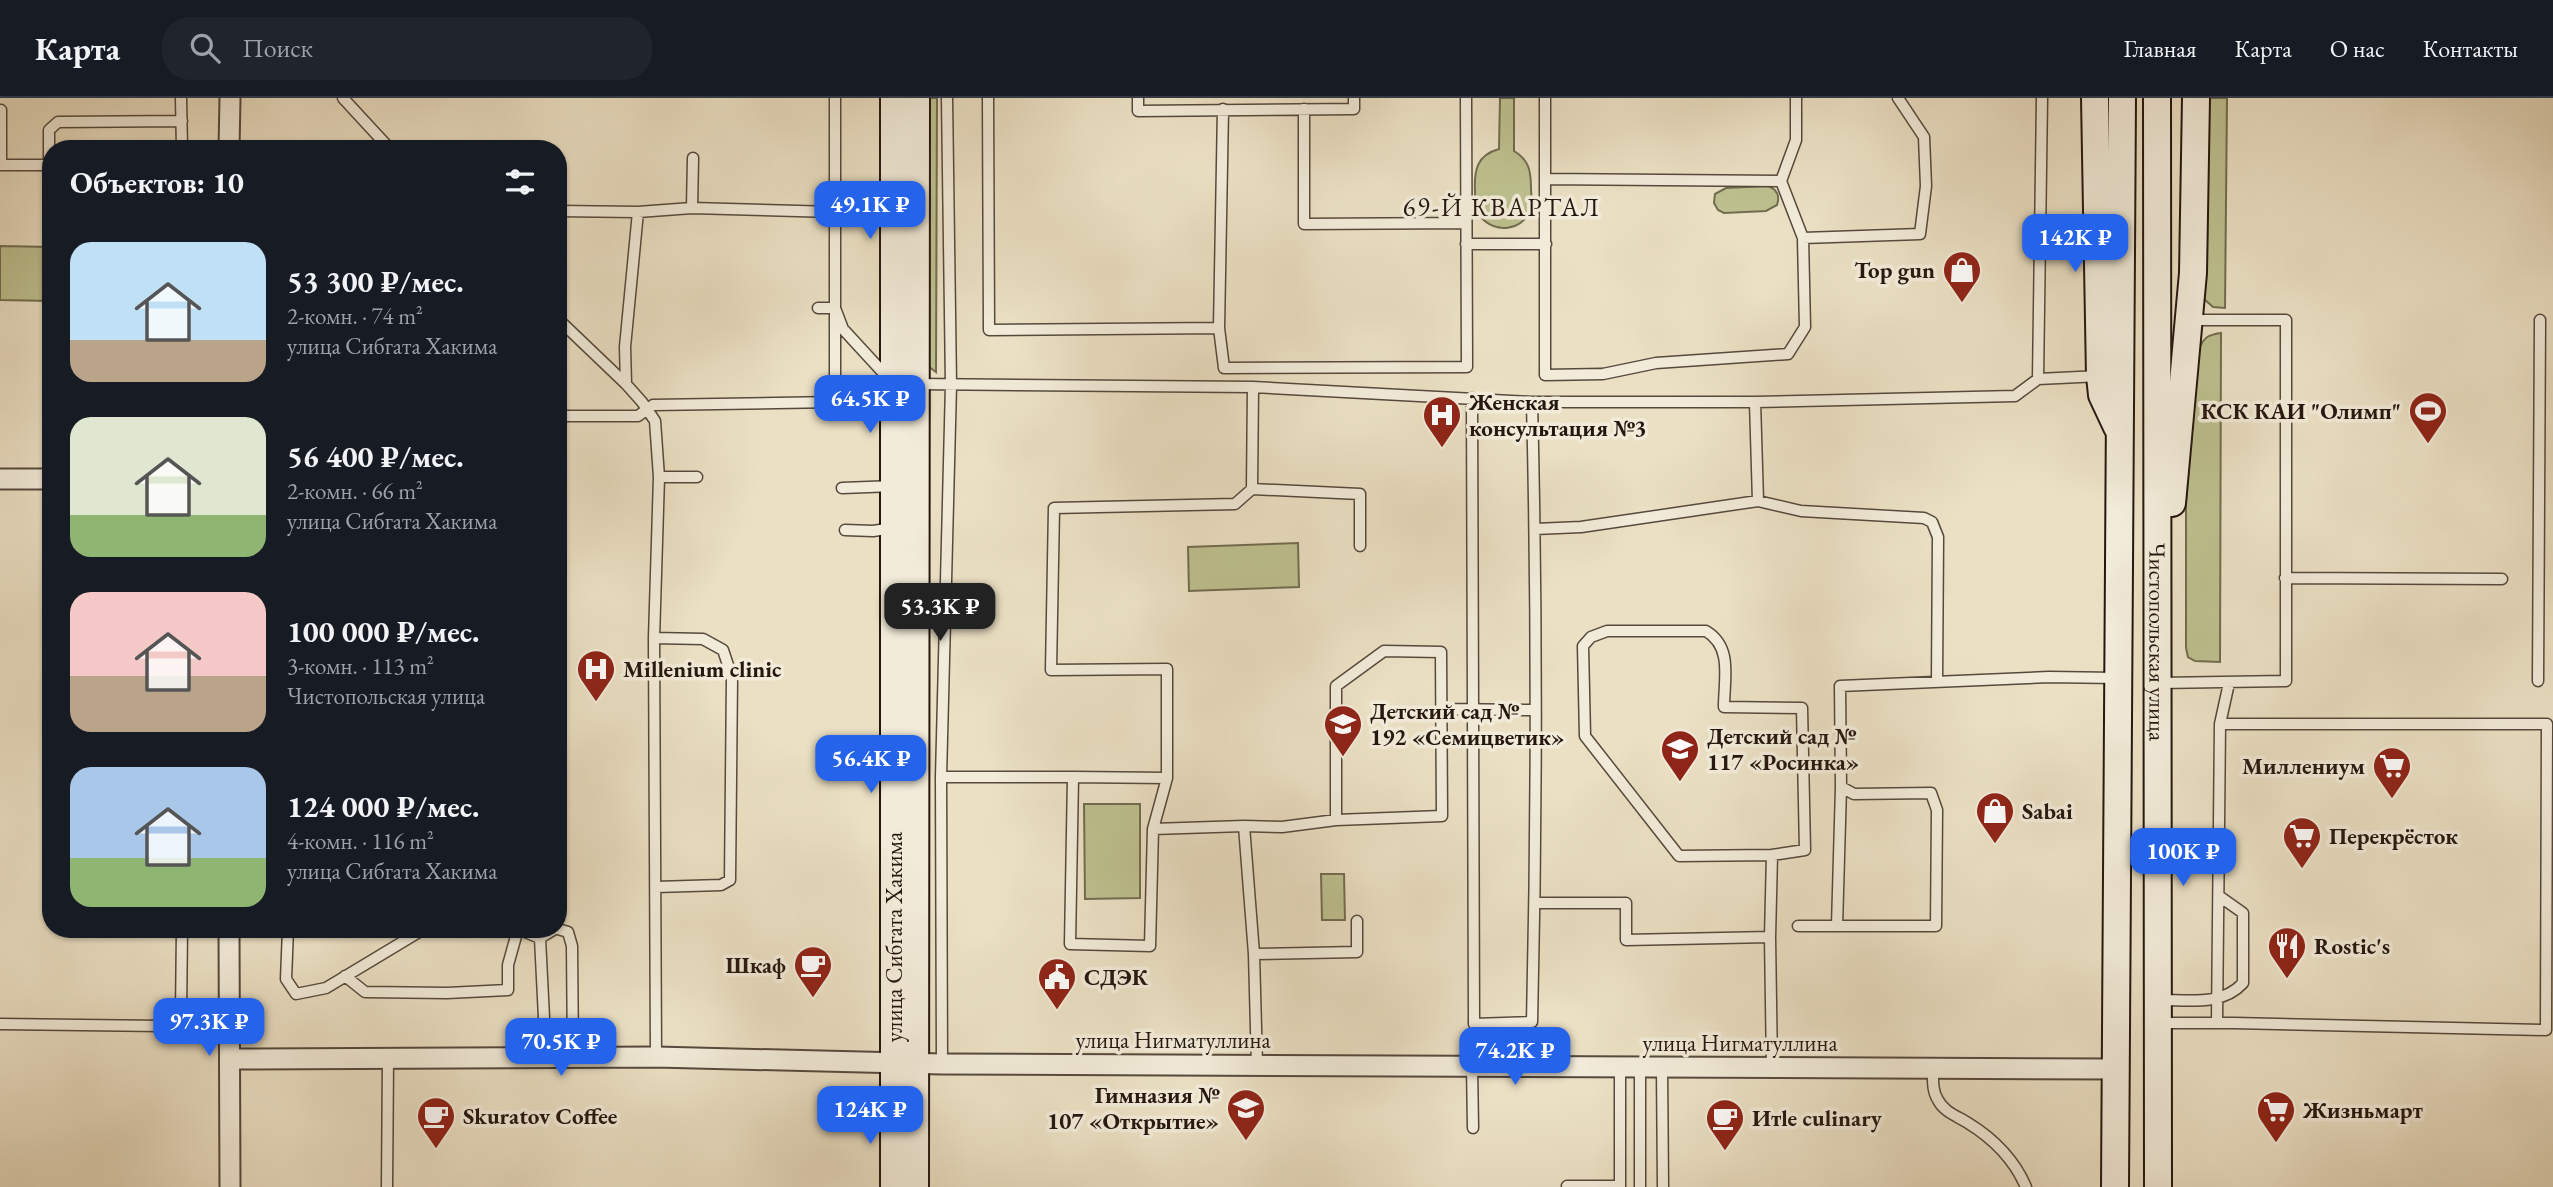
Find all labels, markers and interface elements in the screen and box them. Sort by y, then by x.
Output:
search box [162,17,652,80]
text: Карта [35,27,120,70]
icon: search [186,29,224,67]
text: Поиск [242,31,313,65]
text: Главная [2123,33,2197,64]
text: Карта [2235,33,2292,64]
text: О нас [2330,33,2385,64]
text: Контакты [2423,33,2518,64]
text: Объектов: 10 [70,163,244,202]
icon: filters [501,163,539,201]
pin: 49.1K ₽ [805,181,935,241]
text: 49.1K ₽ [830,189,910,219]
district label: 69-Й КВАРТАЛ [1403,190,1601,224]
pin: 142K ₽ [2018,214,2132,274]
text: 142K ₽ [2038,222,2112,252]
shop icon: Top gun [1941,249,1983,304]
place label: Top gun [1854,255,1935,285]
text: 53 300 ₽/мес. [287,262,464,301]
icon: home [126,270,210,354]
text: 2-комн. · 74 m² [287,301,423,331]
text: улица Сибгата Хакима [287,331,497,361]
pin: 64.5K ₽ [805,376,935,435]
text: 64.5K ₽ [830,383,910,413]
place label: Женская консультация №3 [1468,387,1646,443]
sports icon: КСК КАИ "Олимп" [2407,390,2449,445]
hospital icon: Женская консультация №3 [1421,394,1463,449]
place label: КСК КАИ "Олимп" [2201,396,2401,426]
text: 56 400 ₽/мес. [287,437,464,476]
icon: home [126,445,210,529]
text: 2-комн. · 66 m² [287,476,423,506]
text: улица Сибгата Хакима [287,506,497,536]
street label: Чистопольская улица [2142,543,2173,742]
pin: 53.3K ₽ [875,584,1005,643]
text: 53.3K ₽ [900,591,980,621]
text: 100 000 ₽/мес. [287,612,480,651]
icon: home [126,620,210,704]
hospital icon: Millenium clinic [575,648,617,703]
text: 3-комн. · 113 m² [287,651,434,681]
place label: Millenium clinic [623,654,782,684]
text: Чистопольская улица [287,681,485,711]
place label: Детский сад № 192 «Семицветик» [1370,696,1564,752]
school or university icon: Детский сад № 192 «Семицветик» [1322,703,1364,758]
place label: Детский сад № 117 «Росинка» [1707,721,1859,777]
school or university icon: Детский сад № 117 «Росинка» [1659,728,1701,783]
pin: 56.4K ₽ [806,736,936,795]
text: 56.4K ₽ [831,743,911,773]
supermarket icon: Миллениум [2371,745,2413,800]
place label: Миллениум [2242,751,2365,781]
text: 124 000 ₽/мес. [287,787,480,826]
shop icon: Sabai [1974,790,2016,845]
icon: home [126,795,210,879]
place label: Sabai [2022,796,2073,826]
supermarket icon: Перекрёсток [2281,815,2323,870]
place label: Перекрёсток [2329,821,2458,851]
text: 4-комн. · 116 m² [287,826,434,856]
pin: 100K ₽ [2126,828,2240,888]
street label: улица Сибгата Хакима [879,831,909,1042]
text: 100K ₽ [2146,836,2220,866]
text: улица Сибгата Хакима [287,856,497,886]
restaurant icon: Rostiс's [2266,925,2308,980]
place label: Rostiс's [2314,931,2390,961]
cafe icon: Шкаф [792,944,834,999]
place label: Шкаф [725,950,786,980]
public building icon: СДЭК [1036,956,1078,1011]
place label: СДЭК [1084,962,1149,992]
pin: 97.3K ₽ [144,998,274,1058]
text: 97.3K ₽ [169,1006,249,1036]
pin: 70.5K ₽ [496,1018,626,1078]
street label: улица Нигматуллина [1075,1025,1271,1055]
text: 70.5K ₽ [521,1026,601,1056]
pin: 74.2K ₽ [1450,1028,1580,1087]
street label: улица Нигматуллина [1642,1028,1838,1058]
text: 74.2K ₽ [1475,1035,1555,1065]
place label: Гимназия № 107 «Открытие» [1047,1080,1220,1136]
pin: 124K ₽ [813,1086,927,1146]
school or university icon: Гимназия № 107 «Открытие» [1225,1087,1267,1142]
supermarket icon: Жизньмарт [2255,1089,2297,1144]
text: 124K ₽ [833,1094,907,1124]
cafe icon: Skuratov Coffee [415,1095,457,1150]
place label: Жизньмарт [2302,1095,2423,1125]
cafe icon: Итle culinary [1704,1097,1746,1152]
place label: Skuratov Coffee [463,1101,618,1131]
place label: Итle culinary [1752,1103,1883,1133]

